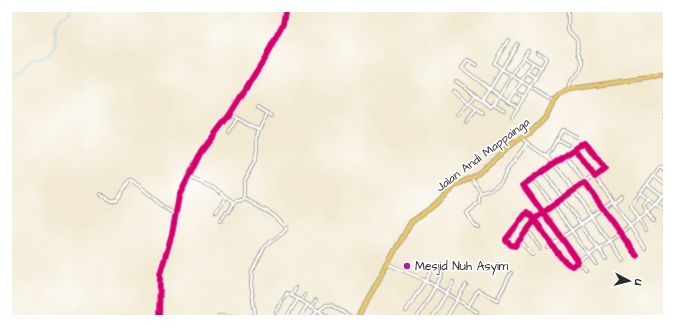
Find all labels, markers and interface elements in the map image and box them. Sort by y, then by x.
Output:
street label: Jalan Andi Mappainga [433,114,534,197]
place label: Mesjid Nuh Asyim [415,258,509,276]
marker: Mesjid Nuh Asyim [402,261,412,271]
north arrow [609,261,649,301]
text: U [631,277,646,286]

